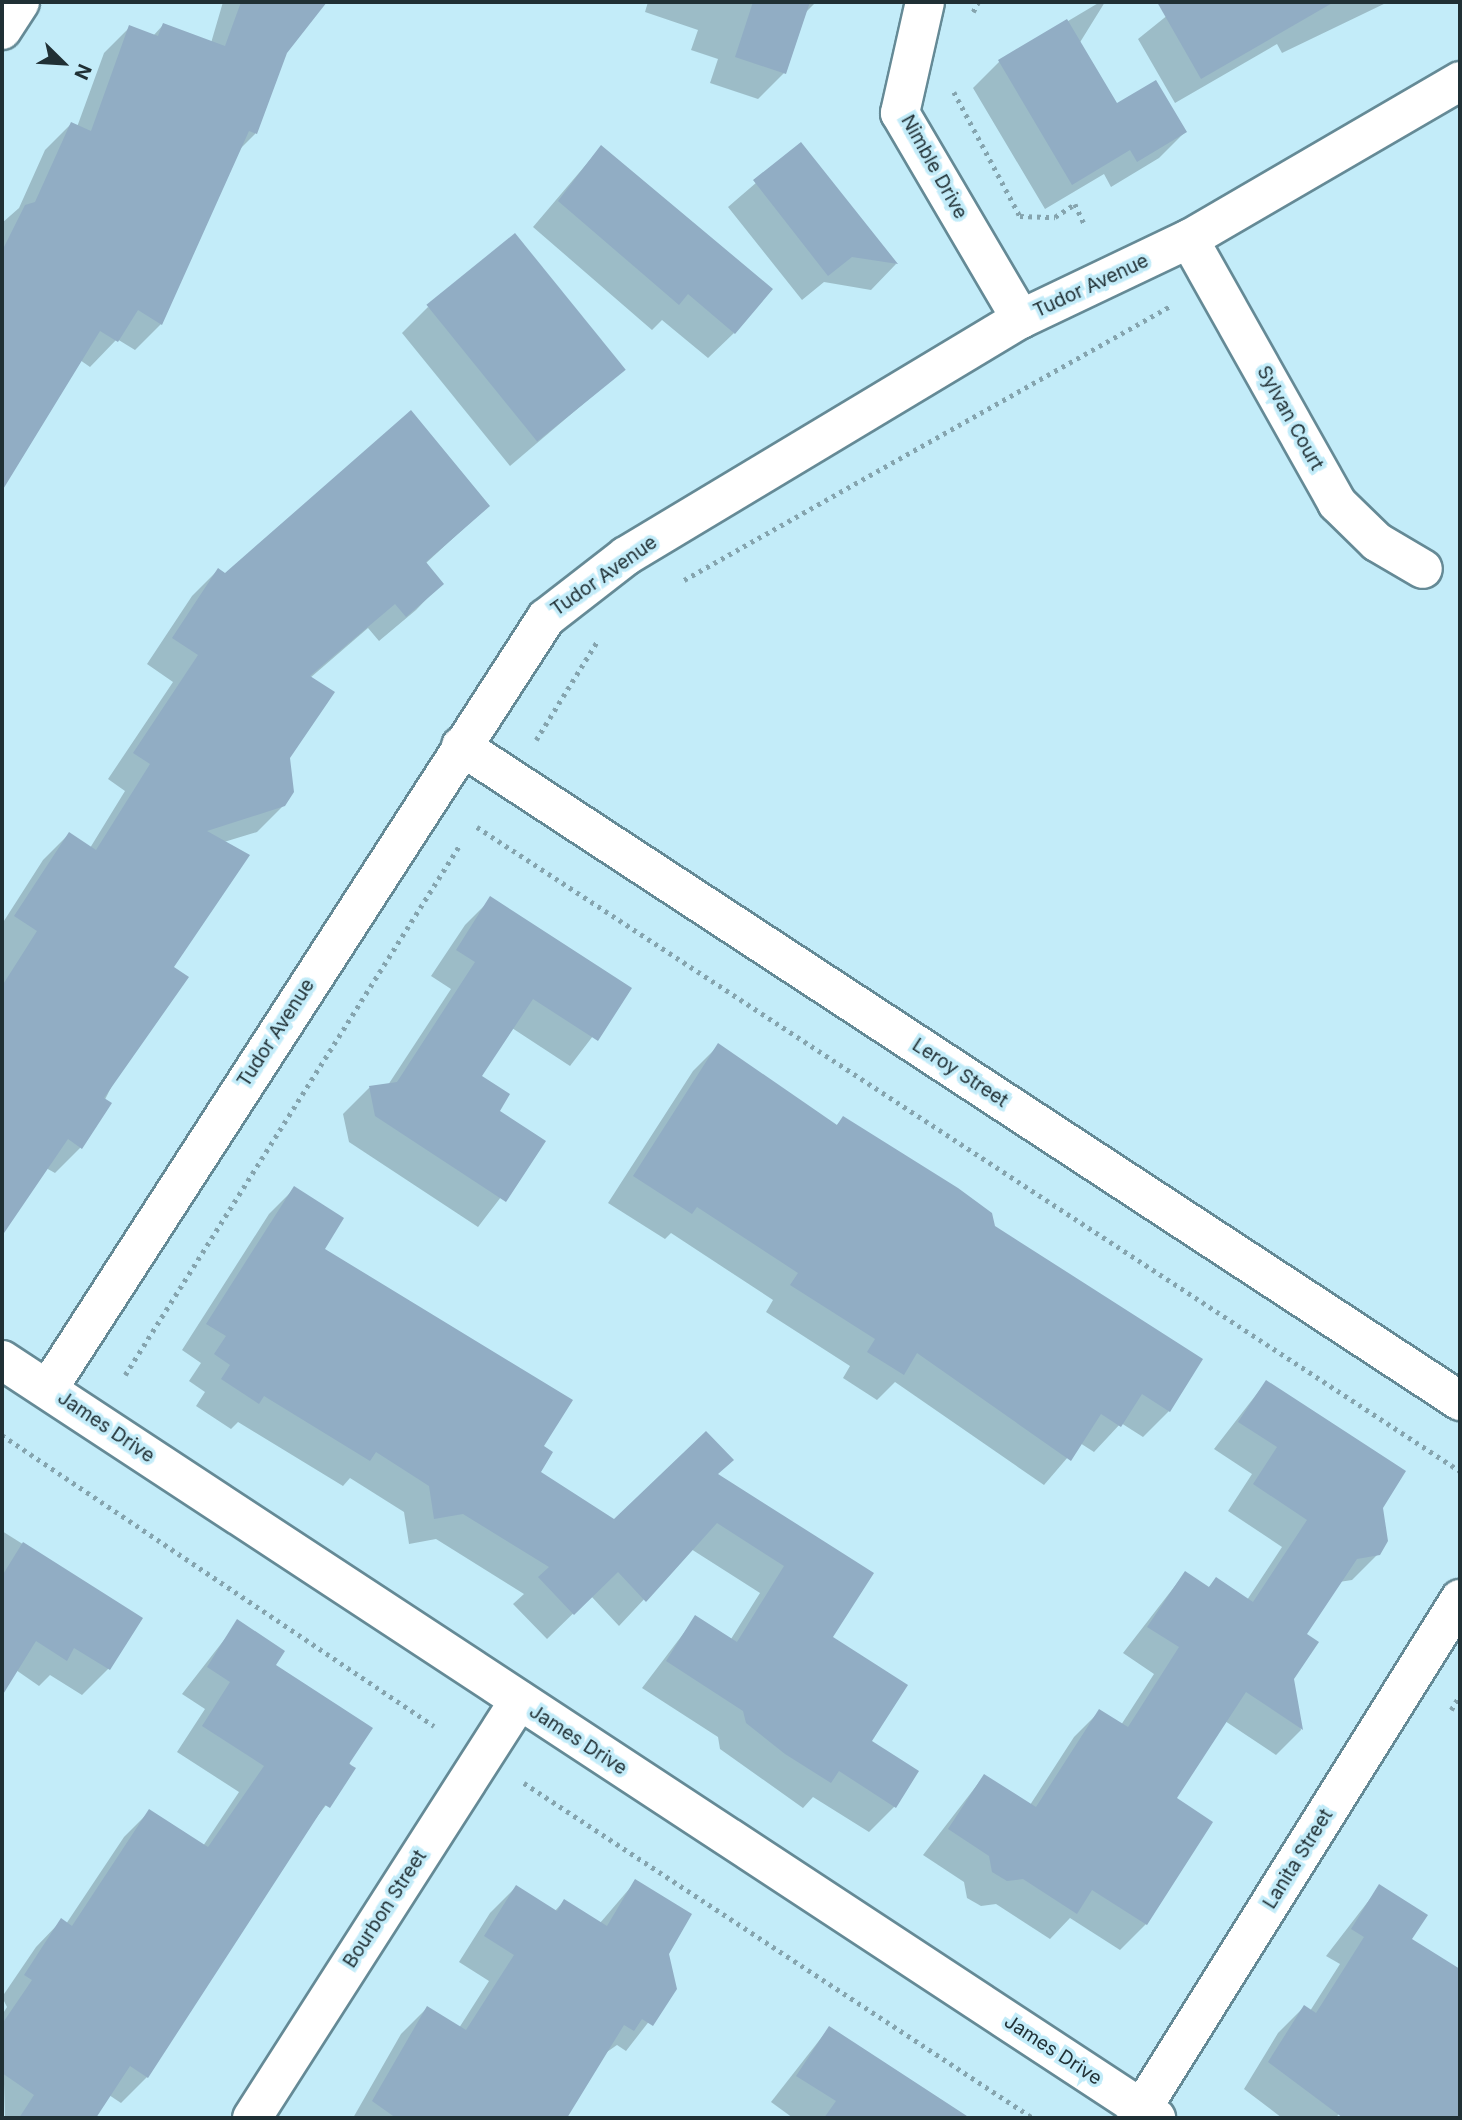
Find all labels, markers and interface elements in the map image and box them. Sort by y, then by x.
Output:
north arrow [28,28,98,98]
text: N [69,60,96,83]
street label: Nimble Drive [896,111,972,223]
street label: Tudor Avenue [1030,249,1152,323]
street label: Sylvan Court [1252,362,1328,474]
street label: Tudor Avenue [547,531,661,621]
street label: Tudor Avenue [233,975,319,1091]
street label: Leroy Street [908,1034,1012,1112]
street label: James Drive [53,1386,159,1468]
street label: James Drive [525,1700,631,1780]
street label: Lanita Street [1258,1805,1338,1913]
street label: Bourbon Street [338,1846,432,1972]
street label: James Drive [1000,2010,1106,2090]

